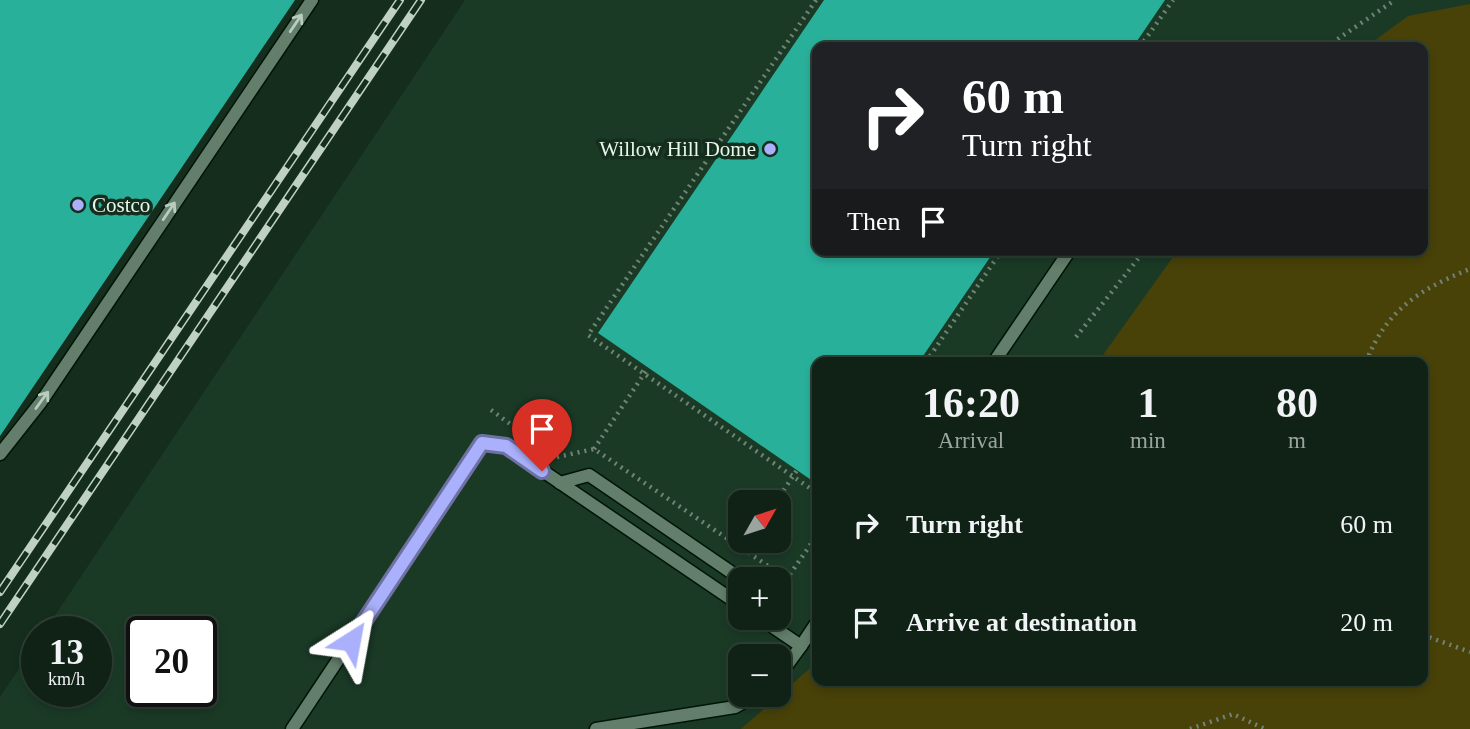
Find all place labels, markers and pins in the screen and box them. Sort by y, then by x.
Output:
place label: Willow Hill Dome [599,137,756,161]
marker: Willow Hill Dome [762,141,778,157]
place label: Costco [92,193,150,217]
marker: Costco [70,197,86,213]
pin [512,399,572,471]

